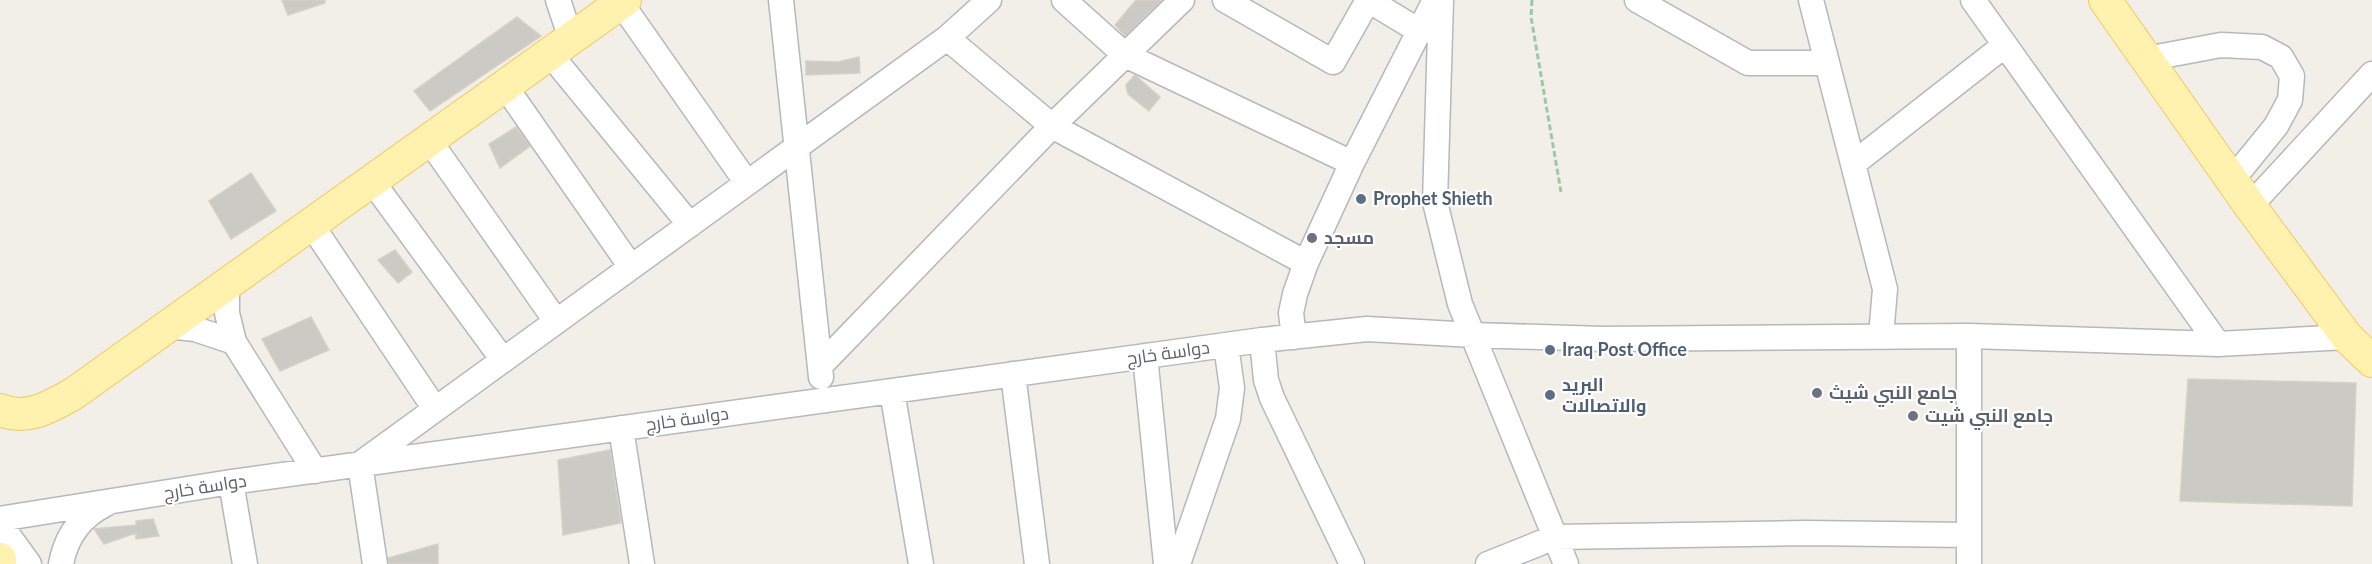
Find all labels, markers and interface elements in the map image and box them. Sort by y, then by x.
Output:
place label: Prophet Shieth [1373,187,1493,209]
marker: Prophet Shieth [1354,192,1368,206]
place label: مسجد [1324,226,1374,248]
marker: مسجد [1305,231,1319,245]
street label: دواسة خارج [1125,335,1211,371]
place label: Iraq Post Office [1562,338,1687,360]
marker: Iraq Post Office [1543,343,1557,357]
place label: البريد والاتصالات [1562,373,1647,417]
place label: جامع النبي شيث [1829,381,1957,408]
marker: جامع النبي شيث [1810,386,1824,400]
marker: البريد والاتصالات [1543,388,1557,402]
street label: دواسة خارج [644,401,730,437]
place label: جامع النبي شيت [1925,404,2053,431]
marker: جامع النبي شيت [1906,409,1920,423]
street label: دواسة خارج [162,469,248,505]

